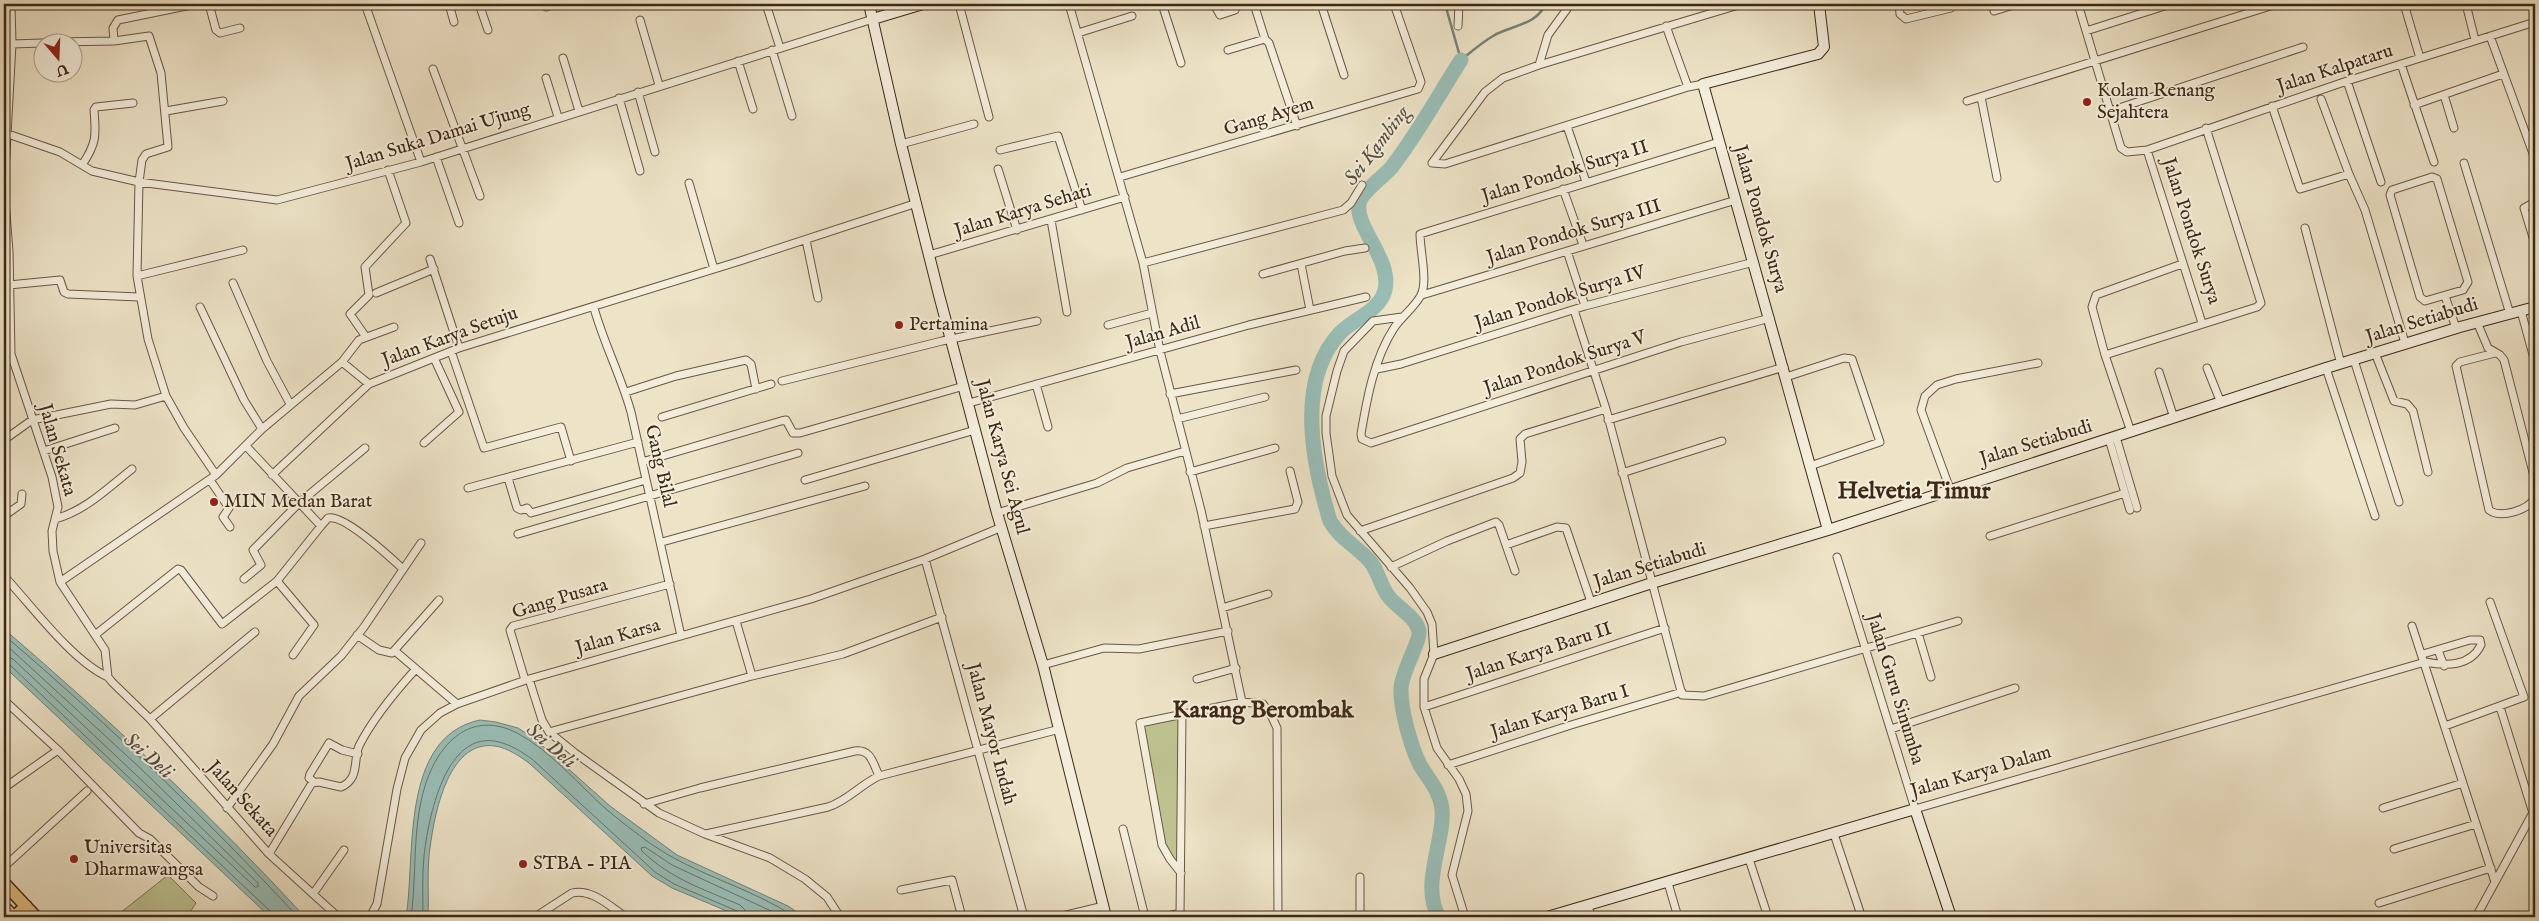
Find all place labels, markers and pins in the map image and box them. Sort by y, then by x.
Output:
place label: Kolam Renang Sejahtera [2097,79,2216,125]
marker: Kolam Renang Sejahtera [2081,96,2093,108]
place label: Pertamina [909,313,989,337]
marker: Pertamina [893,319,905,331]
place label: MIN Medan Barat [224,490,373,514]
marker: MIN Medan Barat [208,496,220,508]
place label: Universitas Dharmawangsa [84,836,204,882]
place label: STBA - PIA [533,852,632,876]
marker: Universitas Dharmawangsa [68,853,80,865]
marker: STBA - PIA [517,858,529,870]

